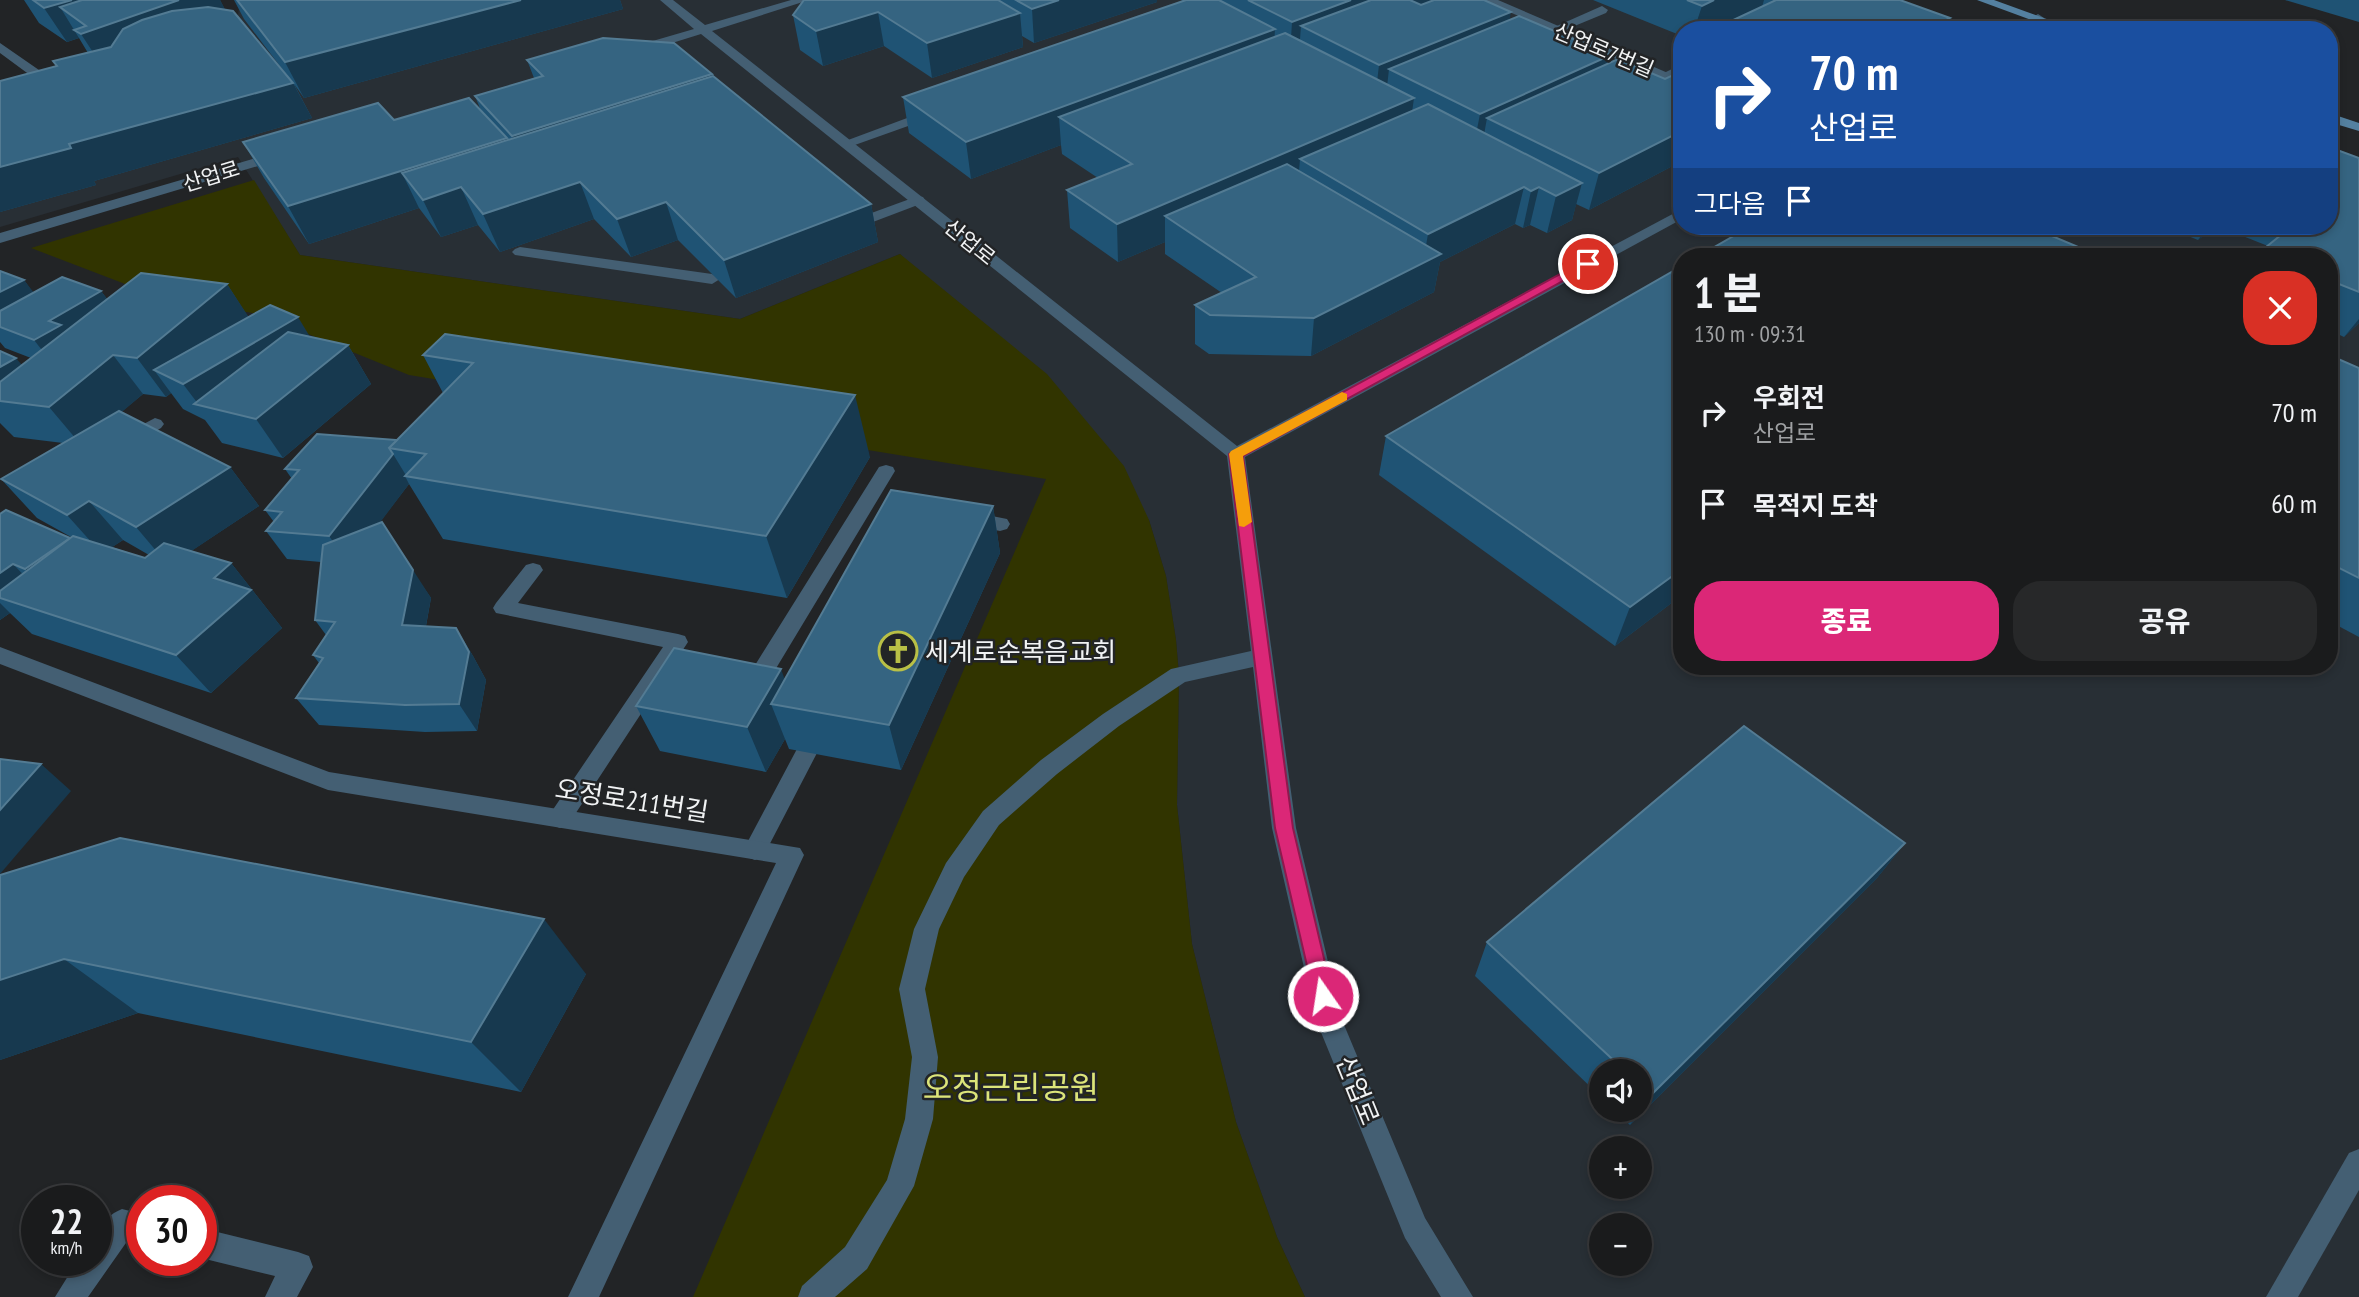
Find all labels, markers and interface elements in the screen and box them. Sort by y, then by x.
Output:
street label: 산업로7번길 [1550,17,1658,83]
text: 70 m [1809,40,1898,104]
icon: right [1694,49,1785,140]
text: 산업로 [1809,106,1897,148]
street label: 산업로 [179,155,243,197]
icon: arrive [1780,182,1818,220]
text: 그다음 [1694,187,1766,220]
street label: 산업로 [939,213,1001,271]
pin [1558,234,1618,294]
icon: arrive [1569,245,1607,283]
text: 1 분 [1694,265,1761,320]
button: close [2243,271,2317,345]
text: 130 m · 09:31 [1694,319,1806,348]
text: 우회전 [1753,381,1825,414]
icon: right [1694,394,1732,432]
text: 70 m [2271,396,2317,429]
text: 산업로 [1753,418,1816,447]
icon: arrive [1694,485,1732,523]
text: 60 m [2271,487,2317,520]
text: 목적지 도착 [1753,489,1878,522]
button: 종료 [1694,581,1999,661]
button: 공유 [2013,581,2317,661]
church icon: 세계로순복음교회 [877,630,919,672]
place label: 세계로순복음교회 [925,635,1116,668]
street label: 오정로211번길 [553,772,711,828]
position arrow [1286,959,1360,1033]
street label: 산업로 [1329,1051,1387,1129]
map controls [1589,1059,1652,1276]
button: sound [1589,1059,1652,1122]
park label: 오정근린공원 [923,1066,1099,1108]
button: + [1589,1136,1652,1199]
speed limit sign: 30 [126,1185,217,1276]
text: 22 [50,1198,83,1244]
button: − [1589,1213,1652,1276]
text: km/h [51,1236,82,1259]

